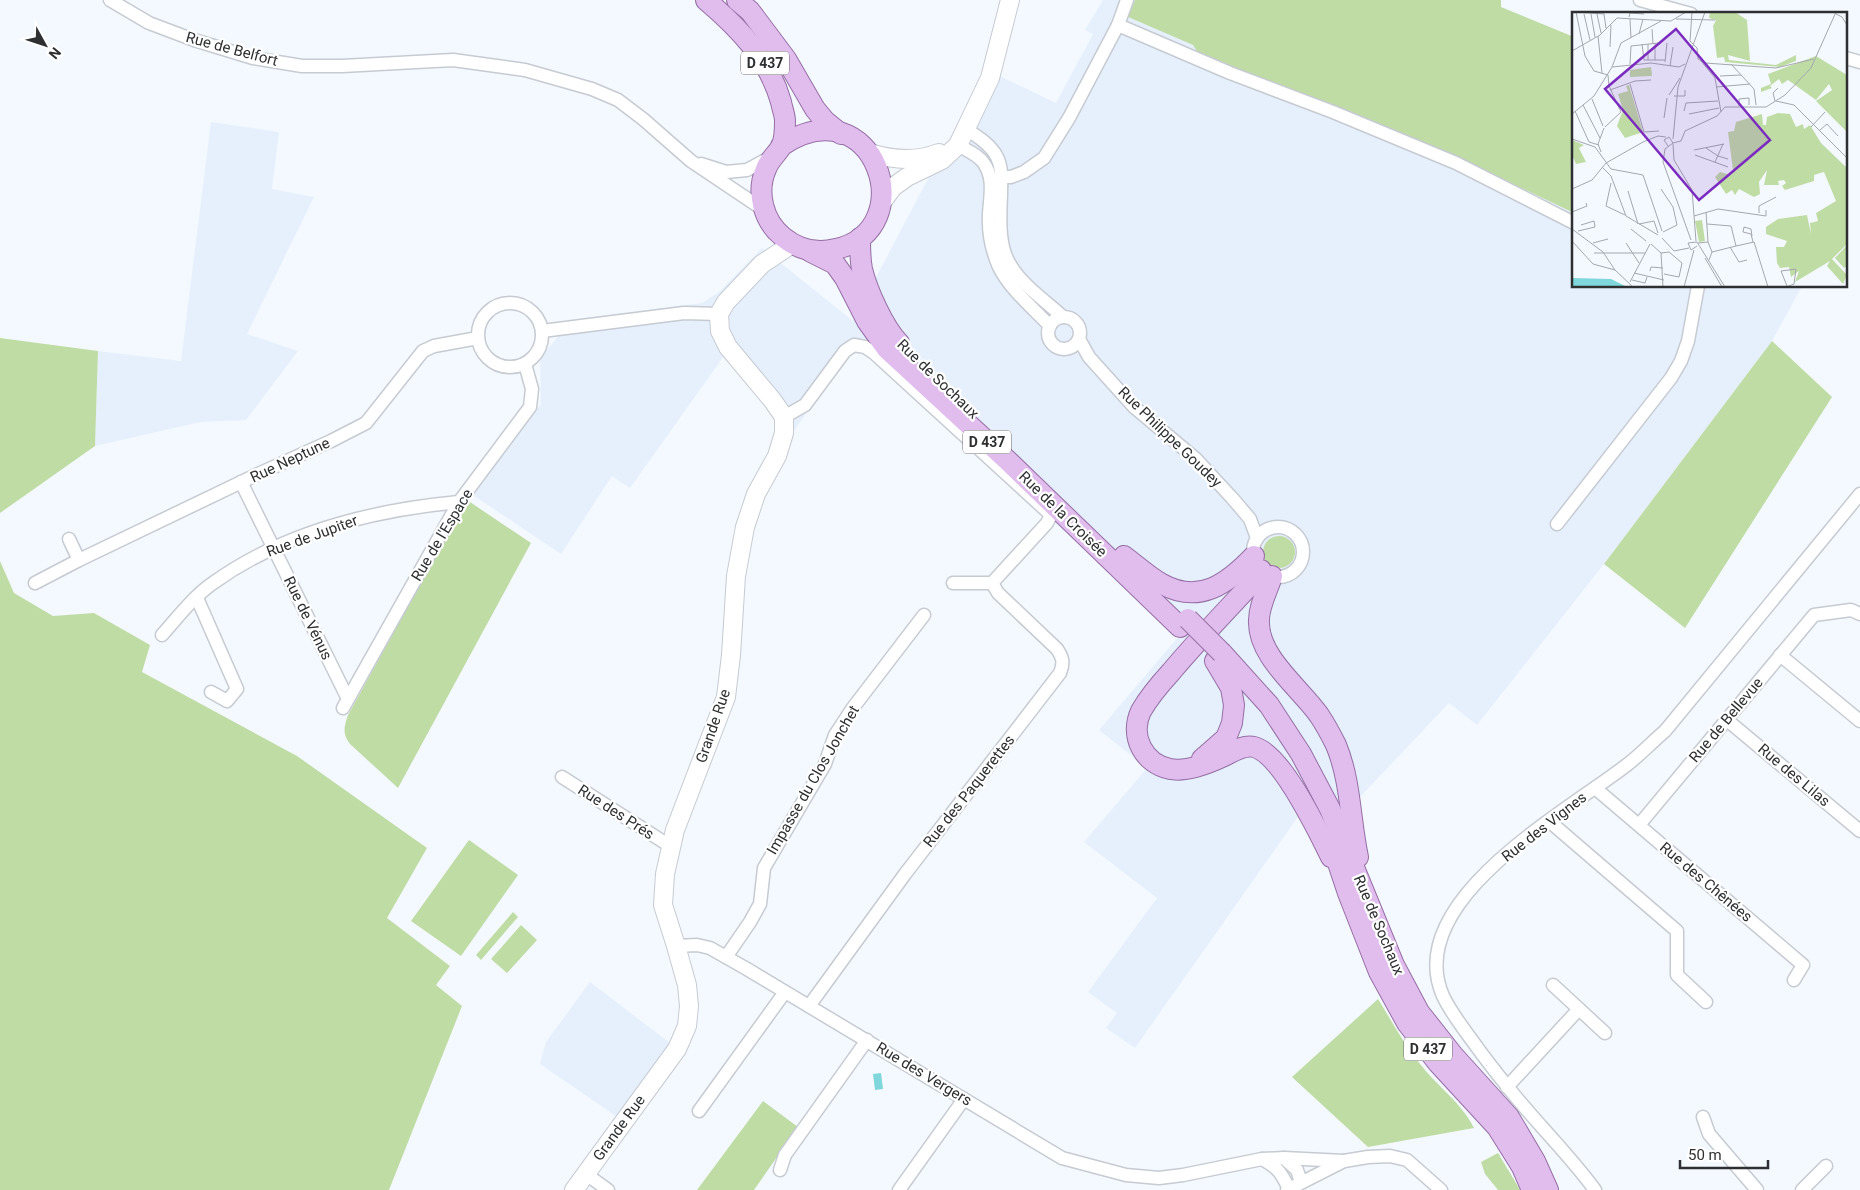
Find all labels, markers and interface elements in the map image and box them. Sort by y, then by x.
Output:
inset map [1572,12,1848,288]
north arrow [20,20,70,70]
street label: Rue de Belfort [184,28,280,70]
text: N [46,44,64,62]
road number: D 437 [741,52,789,74]
street label: Rue de Sochaux [893,335,983,423]
street label: Rue Philippe Goudey [1115,383,1225,491]
road number: D 437 [963,431,1011,454]
street label: Rue Neptune [247,434,333,486]
street label: Rue de la Croisée [1015,467,1111,561]
street label: Rue de l'Espace [407,486,477,584]
street label: Rue de Jupiter [264,511,360,561]
street label: Rue de Vénus [280,573,336,663]
street label: Rue de Bellevue [1685,674,1767,766]
street label: Grande Rue [692,687,734,765]
street label: Impasse du Clos Jonchet [763,702,863,858]
street label: Rue des Paquerettes [919,731,1019,851]
street label: Rue des Lilas [1754,740,1834,810]
street label: Rue des Prés [575,781,657,843]
street label: Rue des Vignes [1498,788,1590,866]
street label: Rue des Chênées [1656,838,1756,926]
street label: Rue de Sochaux [1350,872,1408,978]
street label: Rue des Vergers [873,1038,975,1110]
road number: D 437 [1404,1038,1452,1060]
street label: Grande Rue [589,1092,649,1164]
scale bar [1680,1138,1768,1170]
text: 50 m [1688,1146,1722,1164]

